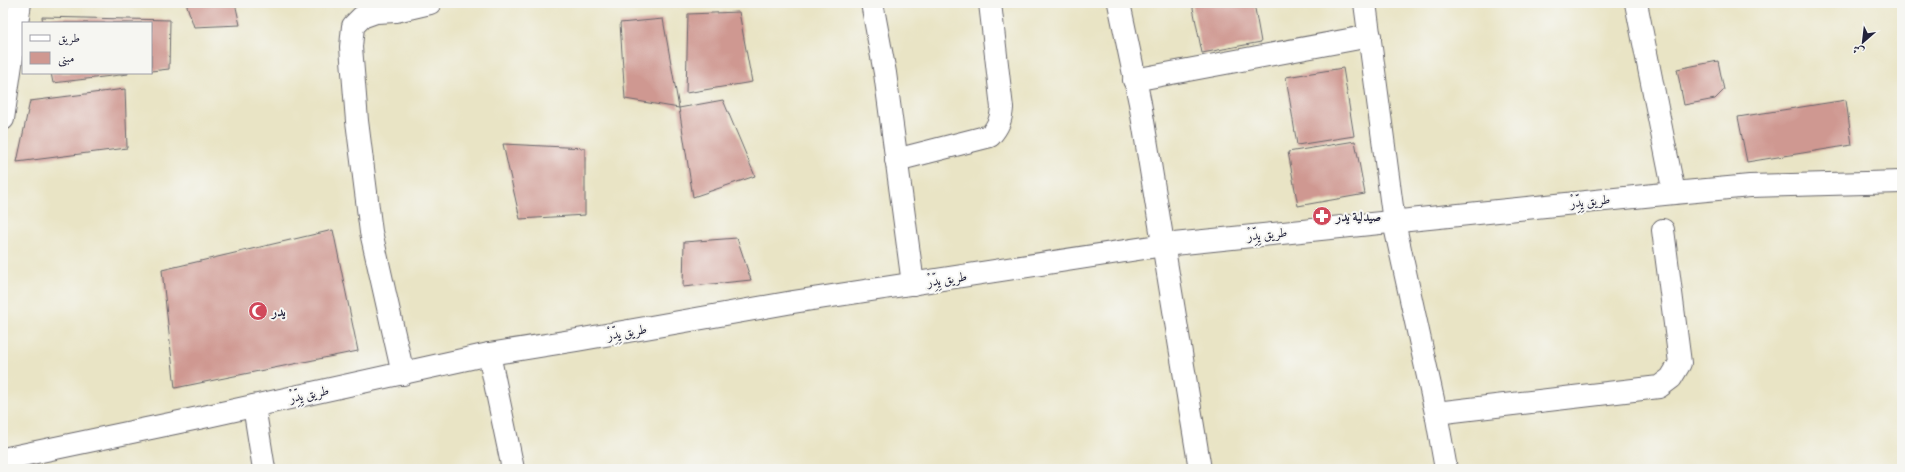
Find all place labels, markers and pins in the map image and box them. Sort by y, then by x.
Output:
pharmacy icon: صيدلية يدر [1311,205,1333,227]
place label: صيدلية يدر [1334,207,1381,226]
mosque icon: يدر [247,300,269,322]
place label: يدر [270,302,286,321]

